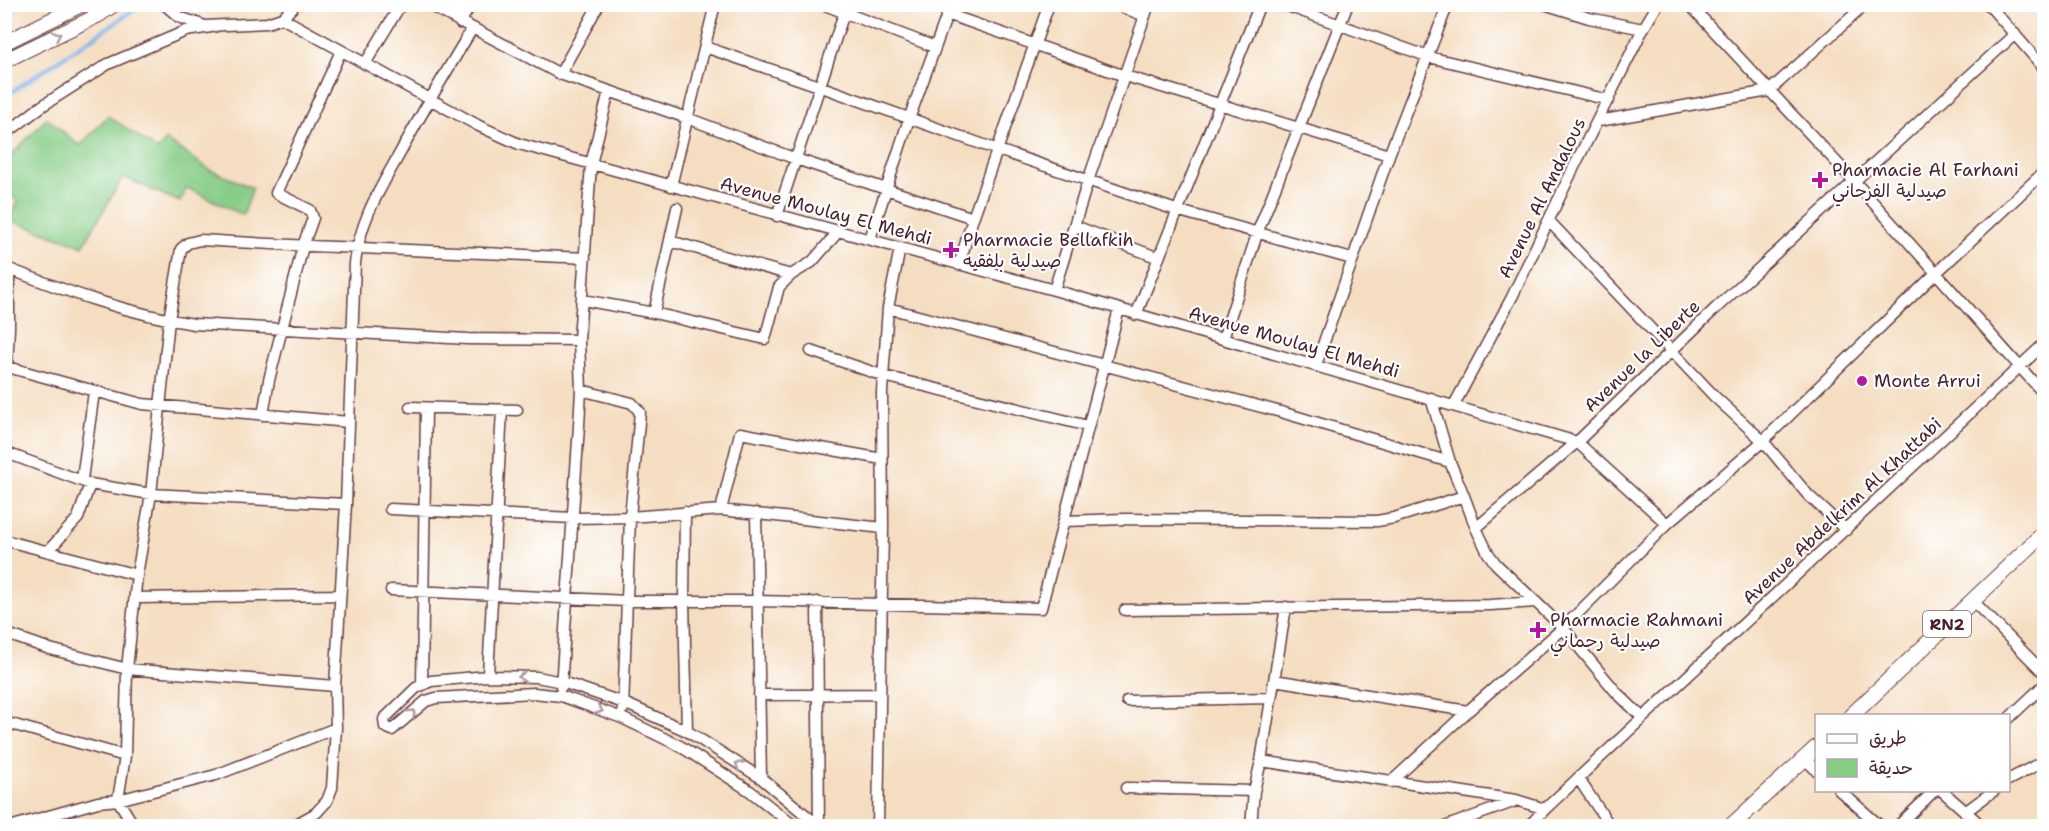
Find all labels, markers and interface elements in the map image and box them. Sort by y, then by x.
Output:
one-way arrow [51,31,62,43]
street label: Avenue Al Andalous [1493,114,1591,282]
place label: Pharmacie Al Farhani صيدلية الفرحاني [1832,158,2019,207]
street label: Avenue Moulay El Mehdi [718,171,934,251]
marker: Pharmacie Al Farhani صيدلية الفرحاني [1813,173,1827,187]
place label: Pharmacie Bellafkih صيدلية بلفقيه [963,228,1134,273]
marker: Pharmacie Bellafkih صيدلية بلفقيه [944,243,958,257]
street label: Avenue la Liberte [1579,294,1705,418]
street label: Avenue Moulay El Mehdi [1186,300,1402,384]
place label: Monte Arrui [1874,369,1981,393]
marker: Monte Arrui [1855,374,1869,388]
street label: Avenue Abdelkrim Al Khattabi [1737,412,1947,610]
place label: Pharmacie Rahmani صيدلية رحماني [1550,608,1723,657]
road number: RN2 [1923,611,1971,637]
marker: Pharmacie Rahmani صيدلية رحماني [1531,623,1545,637]
one-way arrow [518,671,527,683]
one-way arrow [593,703,604,716]
one-way arrow [405,709,416,720]
legend [1815,714,2010,792]
text: طريق [1869,726,1907,750]
text: حديقة [1869,756,1913,780]
one-way arrow [735,761,746,772]

